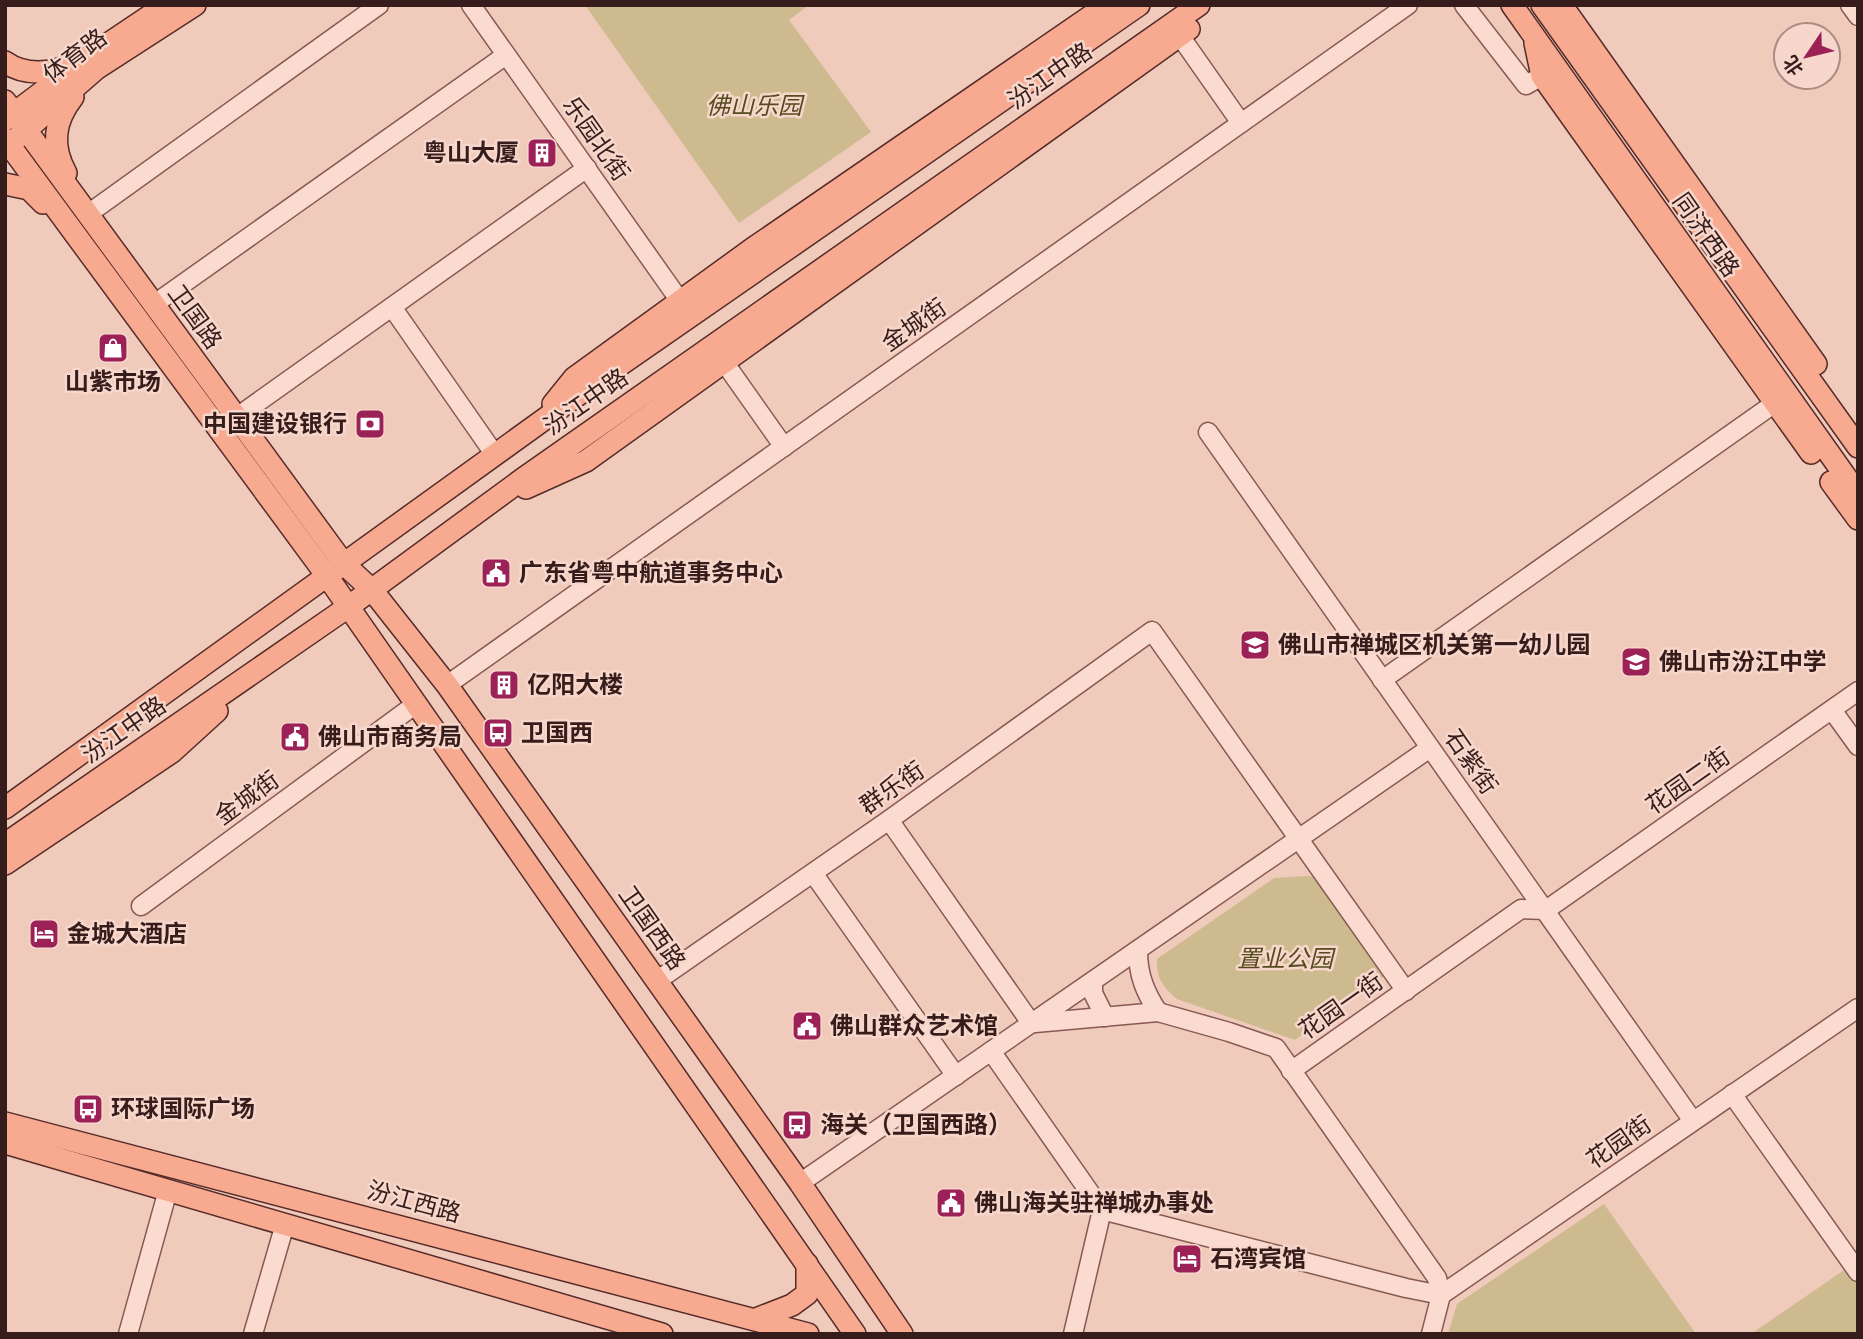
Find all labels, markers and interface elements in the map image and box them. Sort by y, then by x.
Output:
north arrow [1772,21,1842,91]
street label: 体育路 [37,22,112,89]
street label: 汾江中路 [1002,36,1097,115]
text: 北 [1779,51,1808,80]
street label: 乐园北街 [557,91,636,186]
park label: 佛山乐园 [706,91,805,120]
building icon: 粤山大厦 [525,136,559,170]
place label: 粤山大厦 [423,138,519,167]
street label: 同济西路 [1667,187,1746,282]
street label: 卫国路 [163,279,228,354]
street label: 金城街 [876,292,952,357]
shop icon: 山紫市场 [96,331,130,365]
street label: 汾江中路 [538,362,633,441]
place label: 山紫市场 [65,367,161,396]
bank icon: 中国建设银行 [353,407,387,441]
place label: 中国建设银行 [203,409,347,438]
public building icon: 广东省粤中航道事务中心 [479,556,513,590]
place label: 广东省粤中航道事务中心 [519,558,783,587]
school or university icon: 佛山市禅城区机关第一幼儿园 [1238,628,1272,662]
place label: 佛山市禅城区机关第一幼儿园 [1278,630,1590,659]
school or university icon: 佛山市汾江中学 [1619,645,1653,679]
place label: 佛山市汾江中学 [1659,647,1827,676]
building icon: 亿阳大楼 [487,668,521,702]
place label: 亿阳大楼 [527,670,623,699]
street label: 汾江中路 [76,690,171,769]
bus stop icon: 卫国西 [481,716,515,750]
place label: 卫国西 [521,718,593,747]
public building icon: 佛山市商务局 [278,720,312,754]
place label: 佛山市商务局 [318,722,462,751]
street label: 石紫街 [1439,724,1504,800]
street label: 花园二街 [1640,741,1735,820]
street label: 群乐街 [854,755,930,820]
street label: 金城街 [209,765,284,830]
street label: 卫国西路 [613,880,692,975]
hotel icon: 金城大酒店 [27,917,61,951]
place label: 金城大酒店 [67,919,187,948]
park label: 置业公园 [1237,944,1336,973]
street label: 花园一街 [1293,966,1388,1045]
public building icon: 佛山群众艺术馆 [790,1009,824,1043]
place label: 佛山群众艺术馆 [830,1011,998,1040]
bus stop icon: 环球国际广场 [71,1092,105,1126]
place label: 环球国际广场 [111,1094,255,1123]
bus stop icon: 海关（卫国西路） [780,1108,814,1142]
street label: 花园街 [1581,1109,1657,1174]
place label: 海关（卫国西路） [820,1110,1012,1139]
street label: 汾江西路 [364,1175,464,1228]
public building icon: 佛山海关驻禅城办事处 [934,1186,968,1220]
place label: 佛山海关驻禅城办事处 [974,1188,1214,1217]
hotel icon: 石湾宾馆 [1170,1242,1204,1276]
place label: 石湾宾馆 [1210,1244,1306,1273]

